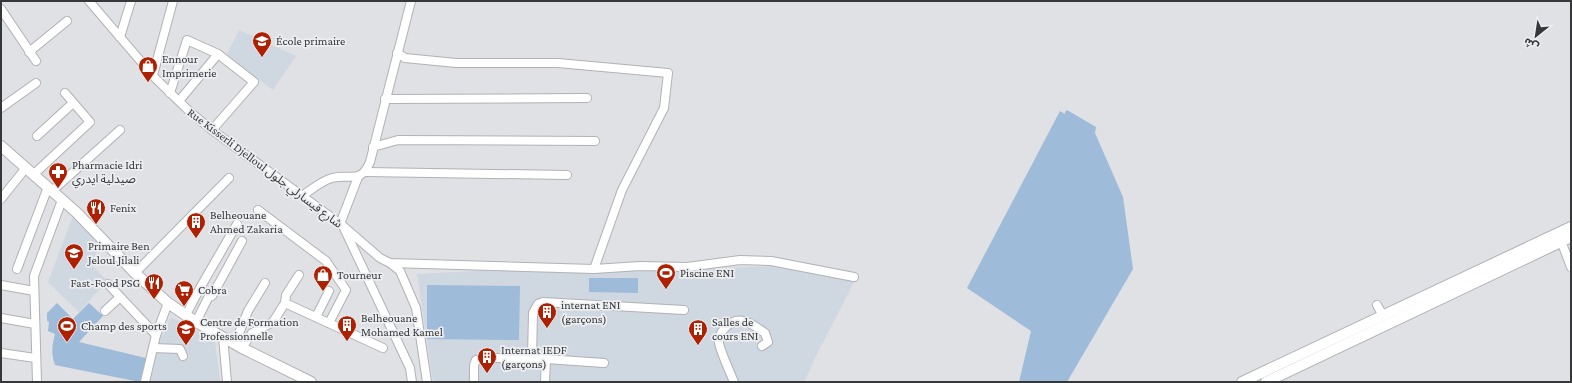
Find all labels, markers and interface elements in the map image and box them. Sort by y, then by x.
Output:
north arrow [1516,16,1556,56]
school or university icon: École primaire [251,30,273,58]
place label: École primaire [276,34,345,48]
text: ش [1521,35,1541,54]
place label: Ennour Imprimerie [162,52,217,80]
shop icon: Ennour Imprimerie [137,55,159,83]
street label: Rue Kisserli Djelloul شارع قيسارلي جلول [183,105,345,233]
place label: Pharmacie Idri صيدلية ايدري [72,158,143,189]
pharmacy icon: Pharmacie Idri صيدلية ايدري [47,161,69,189]
restaurant icon: Fenix [85,197,107,225]
place label: Fenix [110,201,137,215]
place label: Belheouane Ahmed Zakaria [210,208,283,236]
building icon: Belheouane Ahmed Zakaria [185,211,207,239]
place label: Primaire Ben Jeloul Jilali [87,239,150,267]
school or university icon: Primaire Ben Jeloul Jilali [63,242,85,270]
sports icon: Piscine ENI [655,262,677,290]
shop icon: Tourneur [312,264,334,292]
place label: Piscine ENI [680,266,734,280]
place label: Tourneur [337,268,383,282]
restaurant icon: Fast-Food PSG [143,272,165,300]
place label: Fast-Food PSG [70,276,140,290]
supermarket icon: Cobra [173,279,195,307]
place label: Cobra [198,283,227,297]
place label: internat ENI (garçons) [561,298,621,326]
building icon: internat ENI (garçons) [536,301,558,329]
place label: Belheouane Mohamed Kamel [361,311,443,339]
building icon: Belheouane Mohamed Kamel [336,314,358,342]
sports icon: Champ des sports [56,315,78,343]
place label: Centre de Formation Professionnelle [200,315,299,343]
place label: Salles de cours ENI [712,315,759,343]
school or university icon: Centre de Formation Professionnelle [175,318,197,346]
building icon: Salles de cours ENI [687,318,709,346]
place label: Champ des sports [81,319,167,333]
place label: Internat IEDF (garçons) [501,343,567,371]
building icon: Internat IEDF (garçons) [476,346,498,374]

